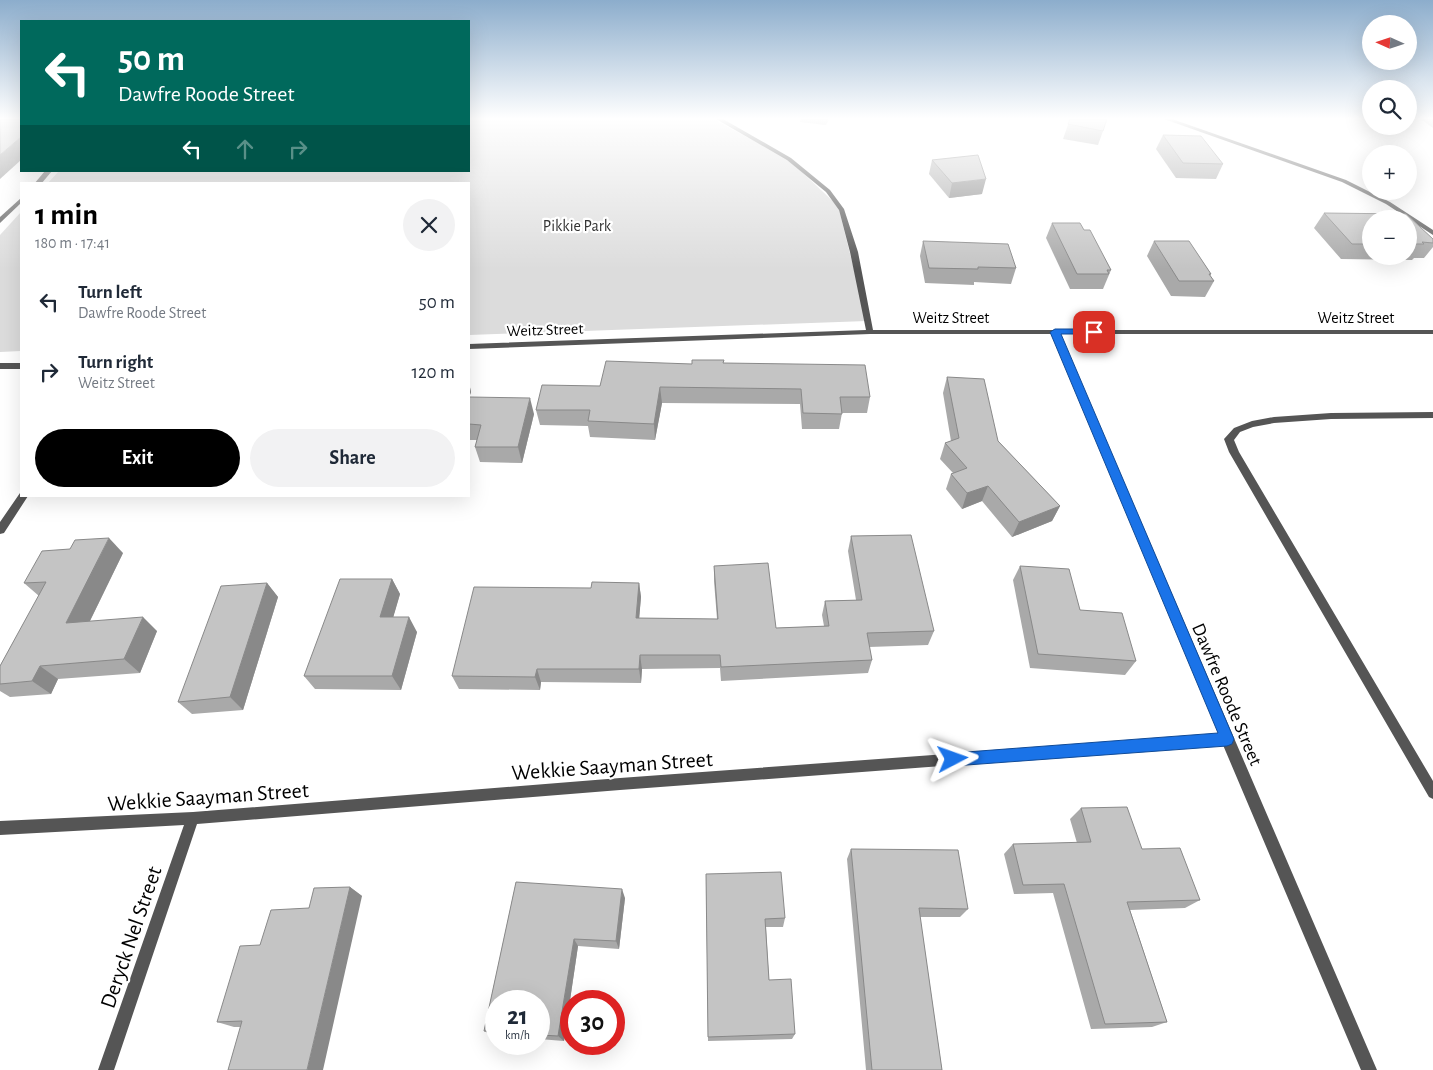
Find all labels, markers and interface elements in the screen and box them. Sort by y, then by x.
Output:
north arrow [1362,15,1418,70]
map controls [1362,15,1417,265]
icon: left [35,40,100,105]
text: 50 m [118,42,185,77]
button: search [1362,80,1417,135]
text: Dawfre Roode Street [118,83,294,105]
icon: left [178,135,206,163]
icon: ahead [231,135,259,163]
icon: right [284,135,312,163]
button: + [1362,145,1417,200]
button: close [403,199,455,251]
text: 1 min [35,200,98,230]
button: − [1362,210,1417,265]
park label: Pikkie Park [543,218,612,234]
text: 180 m · 17:41 [35,235,110,251]
text: Turn left [78,283,142,302]
icon: left [35,288,63,316]
text: 50 m [419,293,455,312]
text: Dawfre Roode Street [78,305,206,321]
street label: Weitz Street [913,310,989,326]
street label: Weitz Street [1318,310,1394,326]
pin [1073,311,1115,353]
icon: arrive [1080,318,1108,346]
street label: Weitz Street [506,321,584,339]
text: Turn right [78,353,153,372]
icon: right [35,358,63,386]
text: 120 m [411,363,455,382]
text: Weitz Street [78,375,155,391]
button: Exit [35,429,240,487]
button: Share [250,429,455,487]
street label: Dawfre Roode Street [1188,621,1265,768]
position arrow [926,732,978,784]
street label: Wekkie Saayman Street [511,748,713,784]
street label: Wekkie Saayman Street [107,779,309,815]
street label: Deryck Nel Street [96,864,166,1011]
speed limit sign: 30 [560,990,625,1055]
text: 21 [507,1004,528,1029]
text: km/h [505,1029,530,1041]

